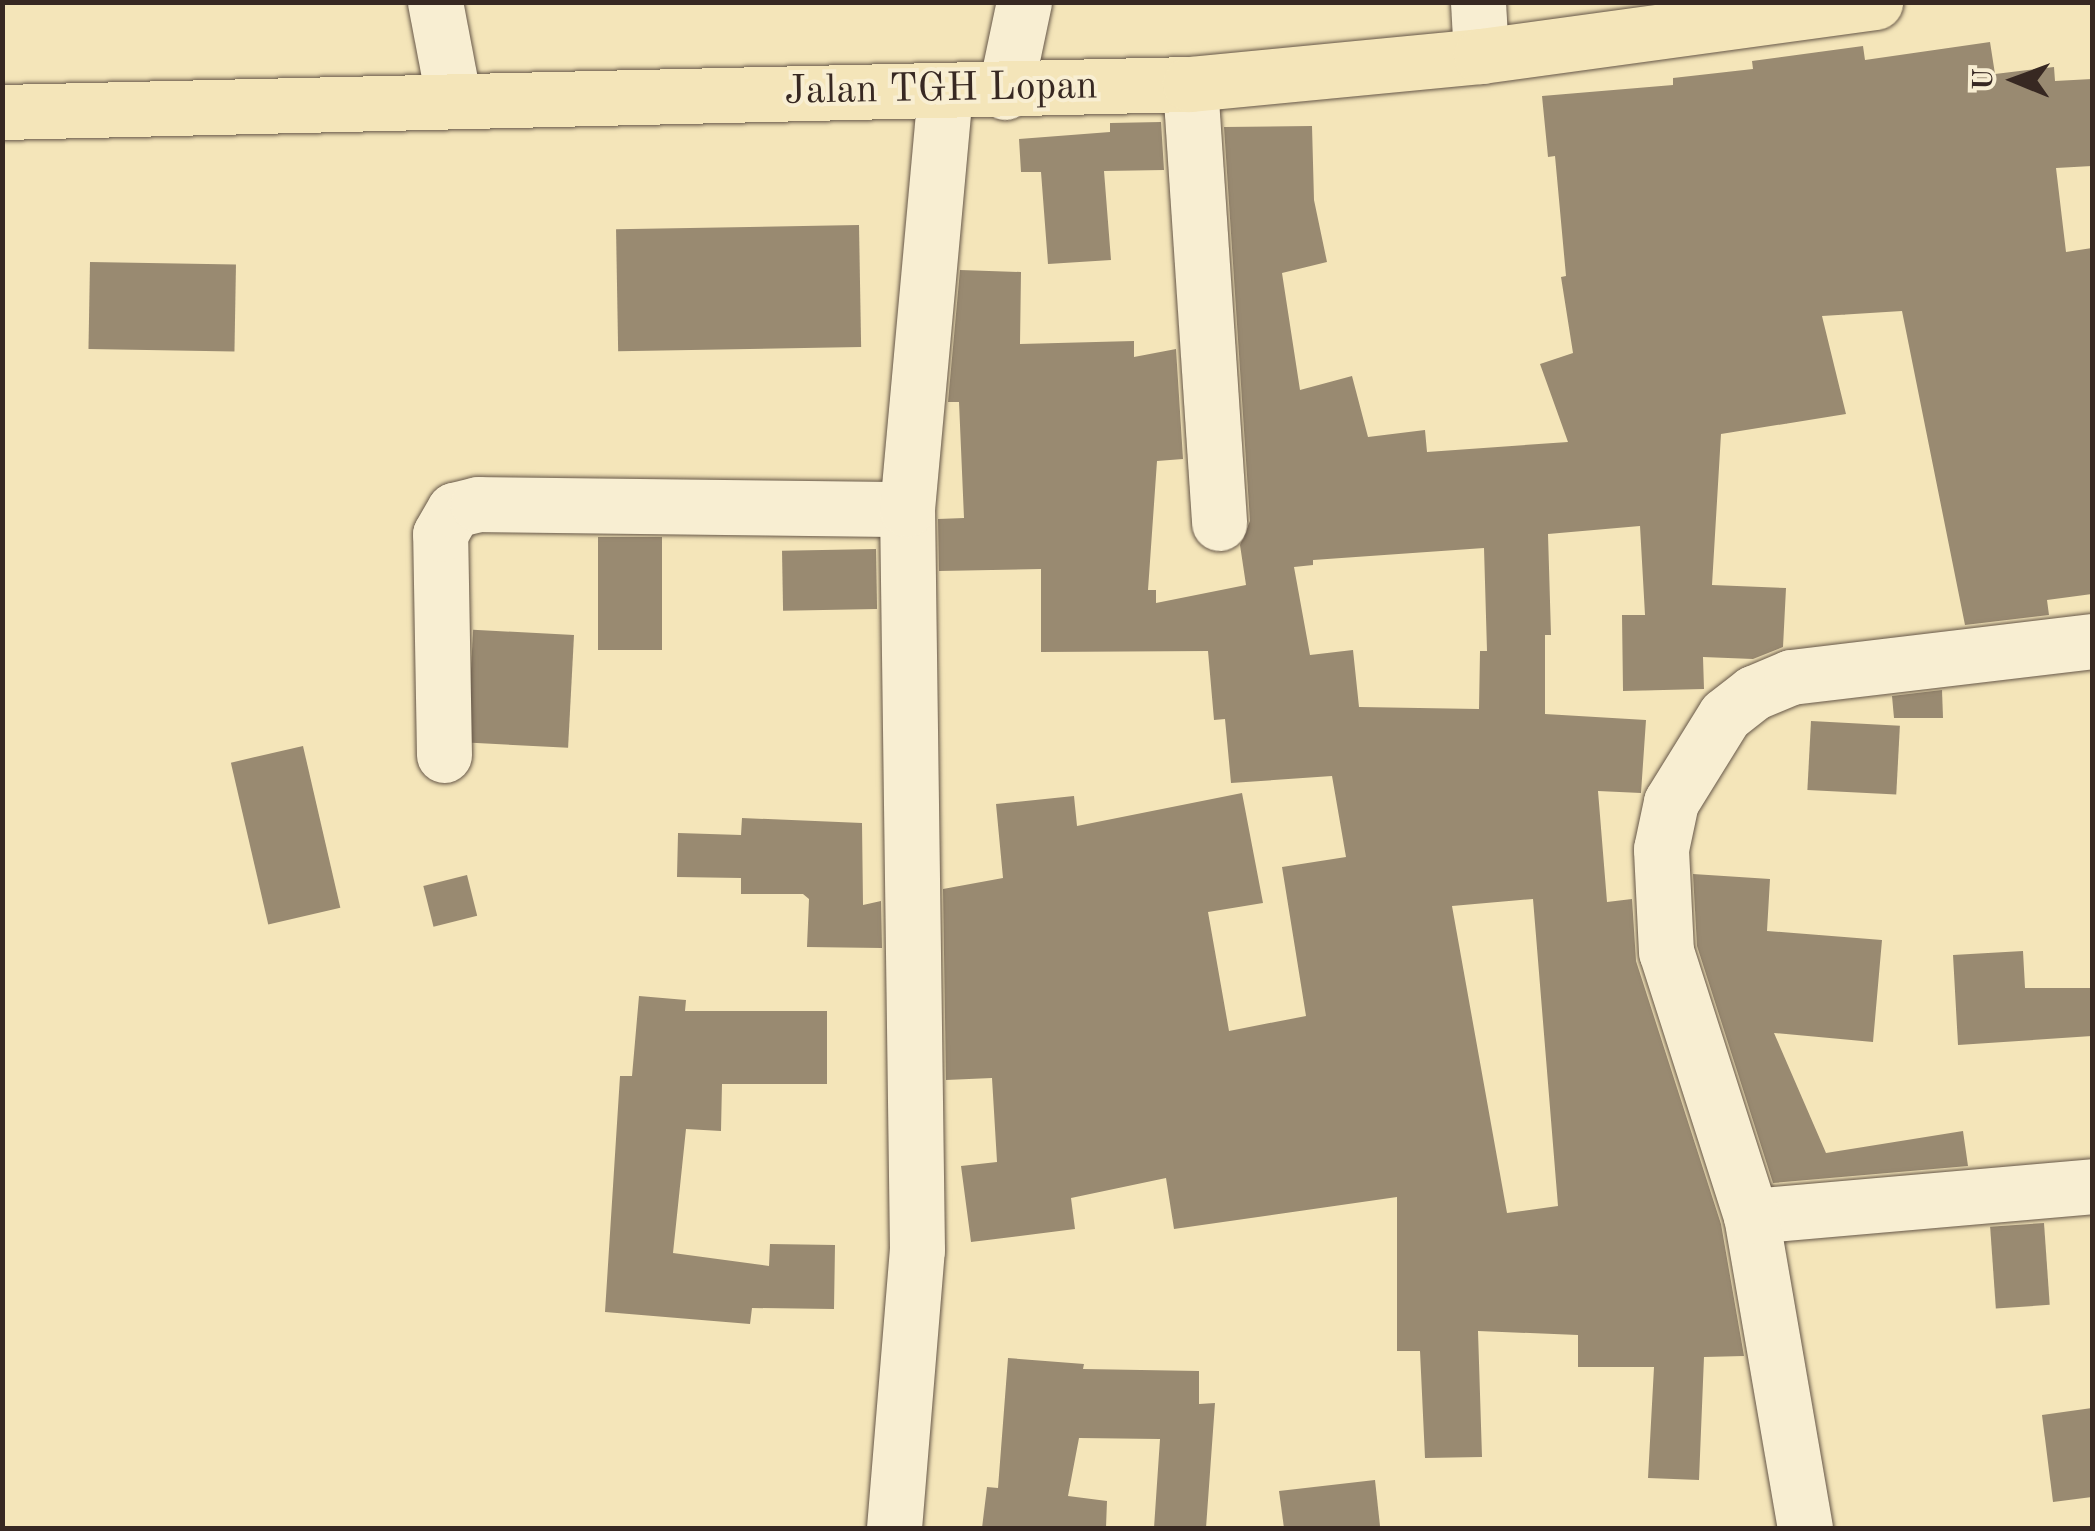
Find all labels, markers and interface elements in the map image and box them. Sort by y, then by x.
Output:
north arrow [1965,30,2065,130]
street label: Jalan TGH Lopan [784,63,1098,117]
text: U [1971,68,1999,91]

